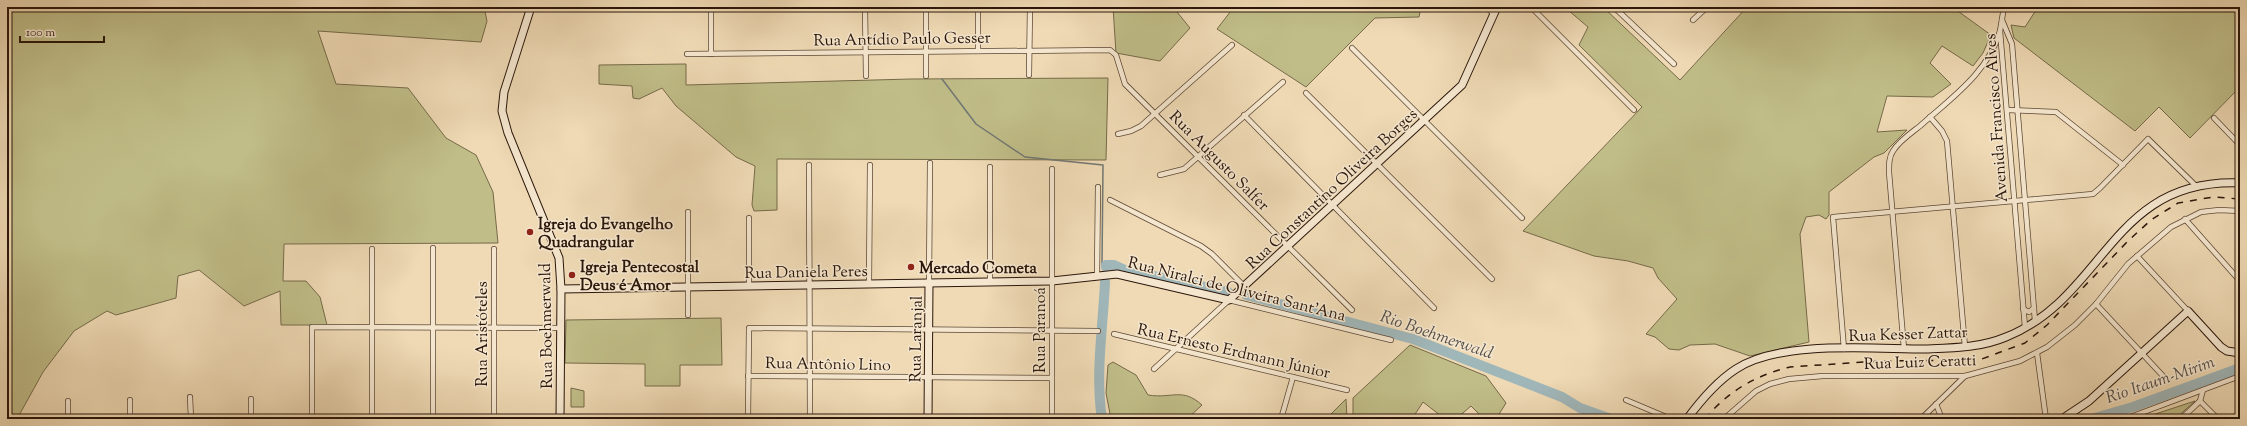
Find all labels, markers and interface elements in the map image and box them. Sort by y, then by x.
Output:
scale bar [20,18,104,44]
text: 100 m [26,24,55,42]
street label: Rua Antídio Paulo Gesser [813,27,991,54]
street label: Avenida Francisco Alves [1980,33,2015,203]
street label: Rua Constantino Oliveira Borges [1242,104,1424,276]
street label: Rua Augusto Salfer [1163,106,1274,217]
place label: Igreja do Evangelho Quadrangular [538,214,673,255]
marker: Igreja do Evangelho Quadrangular [525,227,535,237]
street label: Rua Niralci de Oliveira Sant'Ana [1125,252,1348,329]
place label: Igreja Pentecostal Deus é Amor [580,257,700,298]
place label: Mercado Cometa [919,258,1037,281]
street label: Rua Daniela Peres [744,261,868,286]
marker: Mercado Cometa [906,262,916,272]
street label: Rua Boehmerwald [535,263,560,389]
marker: Igreja Pentecostal Deus é Amor [567,270,577,280]
street label: Rua Aristóteles [472,281,495,387]
street label: Rua Paranoá [1030,286,1053,373]
street label: Rua Laranjal [905,295,930,383]
water label: Rio Boehmerwald [1377,305,1496,367]
street label: Rua Ernesto Erdmann Júnior [1135,319,1332,386]
street label: Rua Kesser Zattar [1848,322,1968,349]
street label: Rua Luiz Ceratti [1863,350,1977,377]
water label: Rio Itaum-Mirim [2103,351,2218,411]
street label: Rua Antônio Lino [765,353,891,378]

